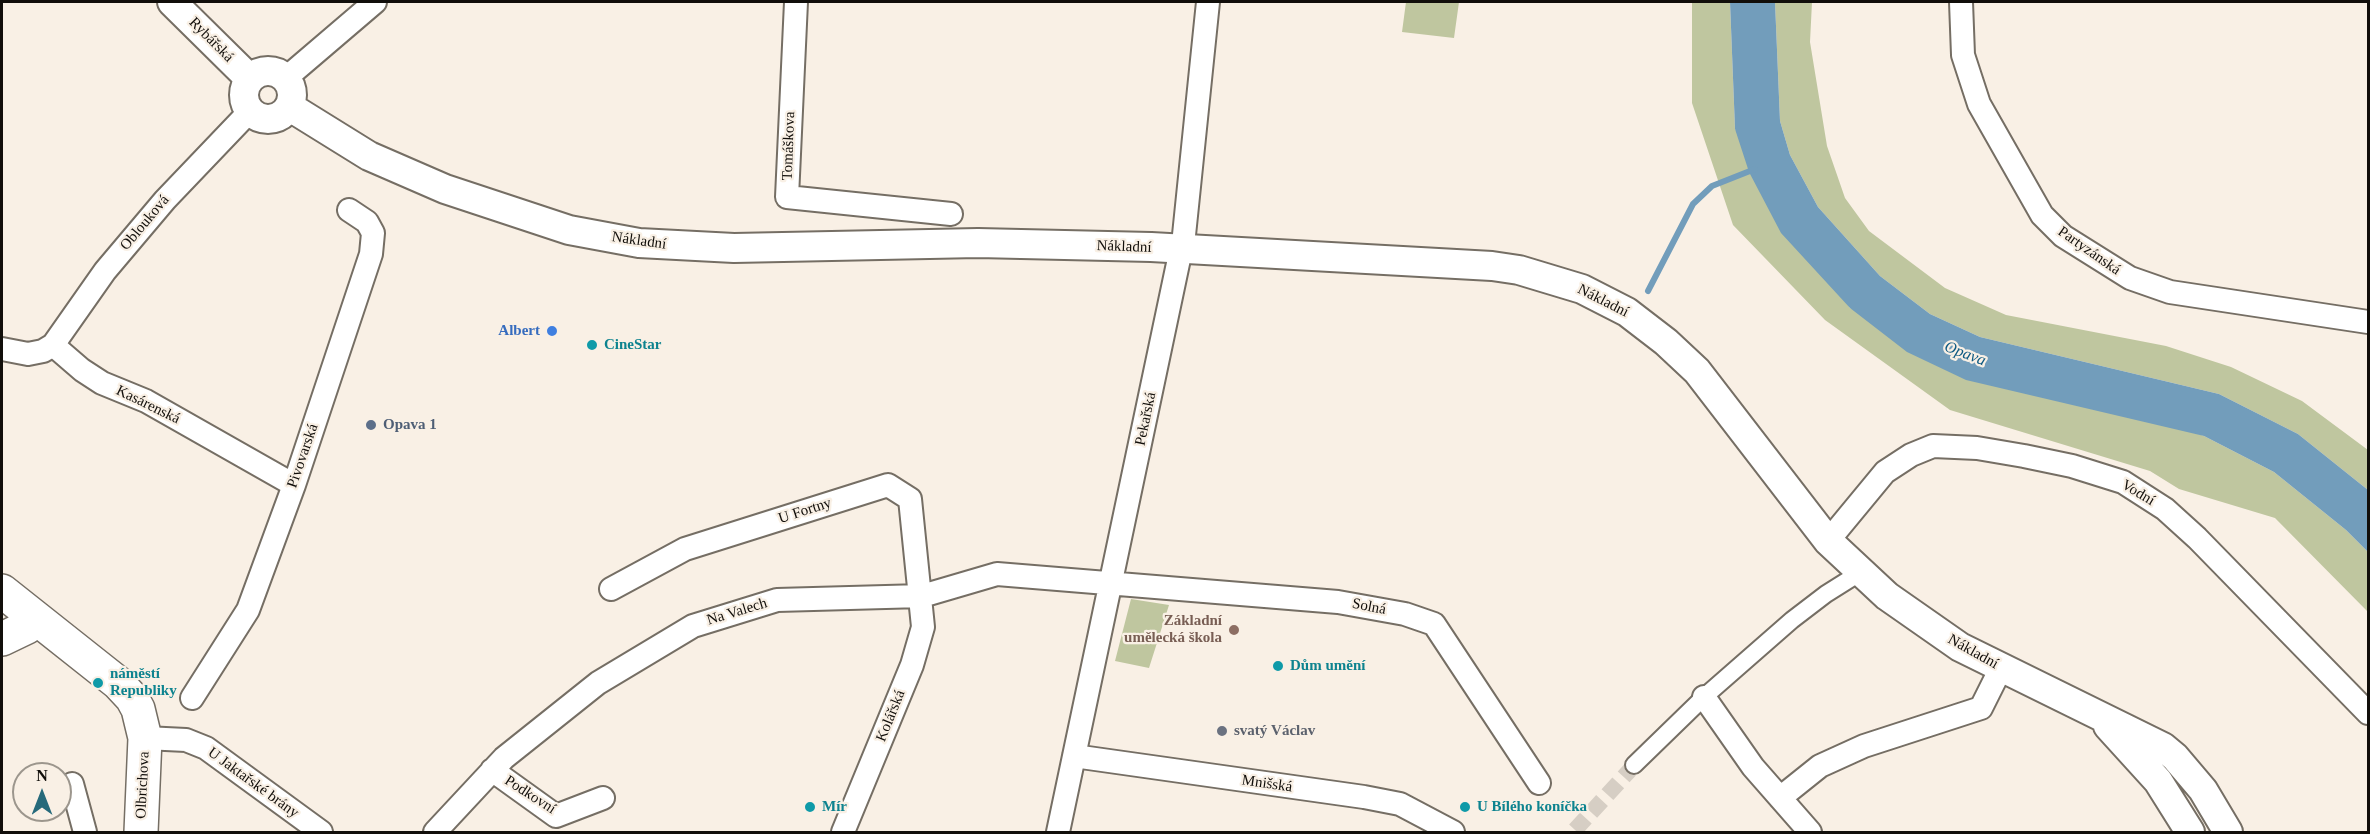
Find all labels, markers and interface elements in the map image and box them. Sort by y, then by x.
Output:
street label: Rybářská [185,14,237,66]
street label: Tomáškova [779,111,799,181]
street label: Oblouková [117,192,173,254]
street label: Partyzánská [2054,223,2124,279]
street label: Nákladní [611,228,667,254]
street label: Nákladní [1096,237,1152,257]
street label: Nákladní [1574,281,1632,321]
place label: Albert [498,322,540,340]
marker: Albert [545,324,559,338]
place label: CineStar [604,336,661,354]
water label: Opava [1942,337,1988,371]
marker: CineStar [585,338,599,352]
street label: Kasárenská [113,382,183,428]
street label: Pekařská [1132,391,1160,447]
place label: Opava 1 [383,416,437,434]
marker: Opava 1 [364,418,378,432]
street label: Pivovarská [284,422,322,490]
street label: Vodní [2118,476,2158,510]
street label: U Fortny [776,494,834,528]
street label: Na Valech [705,594,769,630]
street label: Solná [1351,595,1387,619]
place label: Základní umělecká škola [1124,612,1222,647]
marker: Základní umělecká škola [1227,623,1241,637]
street label: Nákladní [1945,631,2001,673]
place label: Dům umění [1290,657,1365,675]
marker: Dům umění [1271,659,1285,673]
place label: náměstí Republiky [110,665,177,700]
marker: náměstí Republiky [91,676,105,690]
street label: Kolářská [873,688,909,744]
place label: svatý Václav [1234,722,1315,740]
marker: svatý Václav [1215,724,1229,738]
street label: U Jaktařské brány [204,744,302,822]
street label: Olbrichova [132,751,154,819]
north arrow [12,762,72,822]
text: N [36,767,48,784]
street label: Podkovní [501,772,559,818]
street label: Mnišská [1241,772,1293,796]
place label: Mír [822,798,847,816]
place label: U Bílého koníčka [1477,798,1587,816]
marker: Mír [803,800,817,814]
marker: U Bílého koníčka [1458,800,1472,814]

